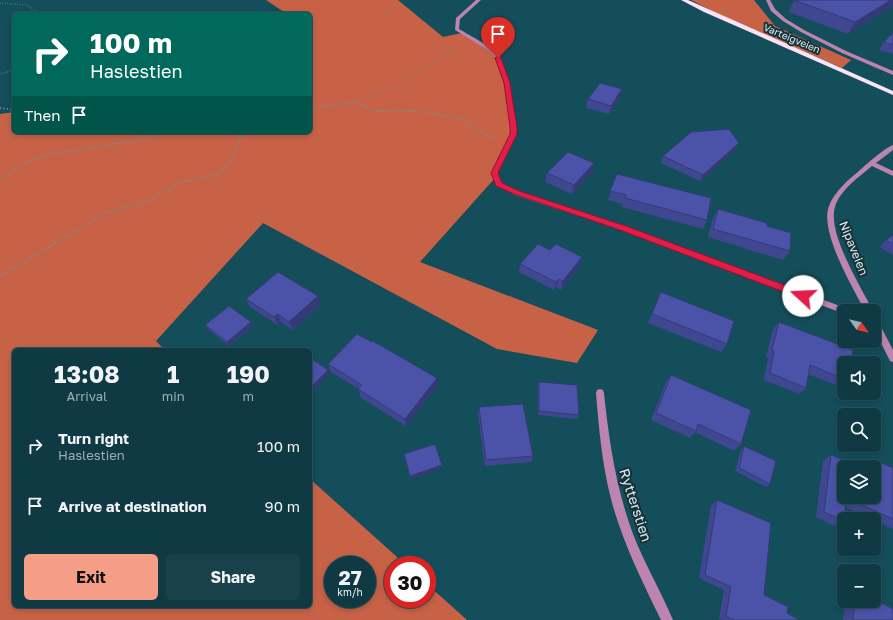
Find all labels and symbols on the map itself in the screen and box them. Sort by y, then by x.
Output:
pin [481,17,515,58]
street label: Varteigveien [762,21,822,55]
street label: Nipaveien [836,219,872,277]
position arrow [782,275,824,317]
north arrow [837,304,881,348]
street label: Rytterstien [616,466,656,544]
speed limit sign: 30 [384,556,436,608]

